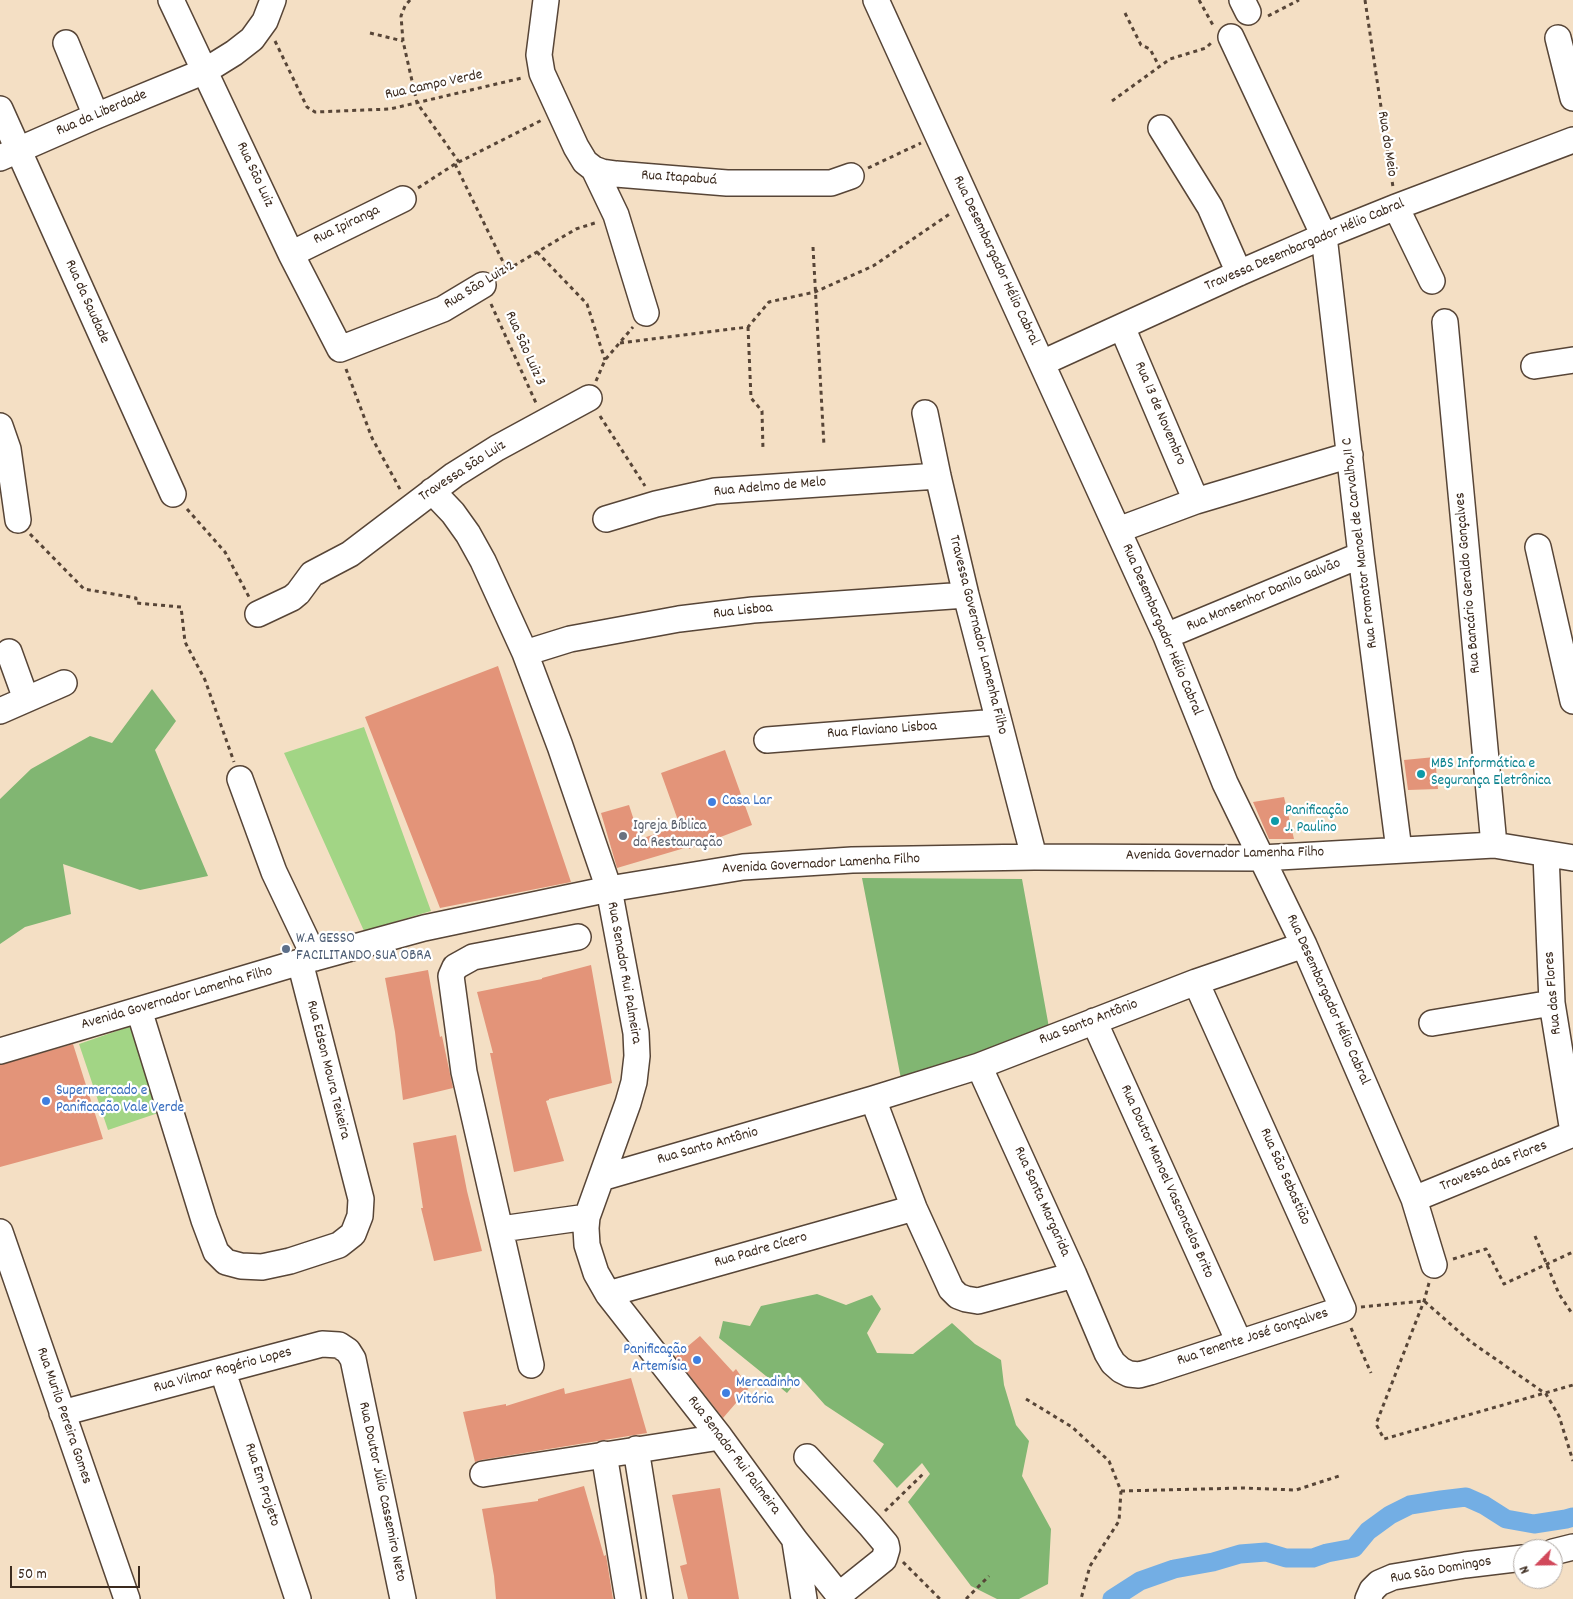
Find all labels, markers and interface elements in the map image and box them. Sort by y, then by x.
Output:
street label: Rua Campo Verde [384,67,484,105]
street label: Rua da Liberdade [54,87,150,141]
street label: Rua do Meio [1372,110,1400,178]
street label: Rua São Luiz [231,140,277,210]
street label: Rua Itapabuá [641,167,717,191]
street label: Rua Desembargador Hélio Cabral [948,173,1042,349]
street label: Travessa Desembargador Hélio Cabral [1202,196,1408,296]
street label: Rua Ipiranga [311,202,383,250]
street label: Rua da Saudade [60,257,112,347]
street label: Rua São Luiz 2 [441,258,519,314]
street label: Rua São Luiz 3 [500,309,548,389]
street label: Rua 13 de Novembro [1129,360,1189,468]
street label: Travessa São Luiz [416,437,510,507]
street label: Rua Promotor Manoel de Carvalho,11 C [1339,437,1383,649]
street label: Rua Adelmo de Melo [713,474,827,502]
street label: Rua Bancário Geraldo Gonçalves [1452,492,1486,674]
street label: Travessa Governador Lamenha Filho [943,533,1011,737]
street label: Rua Desembargador Hélio Cabral [1117,541,1205,719]
street label: Rua Monsenhor Danilo Galvão [1184,555,1344,637]
street label: Rua Lisboa [712,600,774,624]
street label: Rua Flaviano Lisboa [827,718,937,744]
place label: MBS Informática e Segurança Eletrônica [1431,756,1551,791]
marker: MBS Informática e Segurança Eletrônica [1415,768,1427,780]
place label: Casa Lar [722,793,772,811]
marker: Casa Lar [706,796,718,808]
place label: Panificação J. Paulino [1285,803,1349,838]
marker: Panificação J. Paulino [1269,815,1281,827]
place label: Igreja Bíblica da Restauração [633,818,723,853]
marker: Igreja Bíblica da Restauração [617,830,629,842]
street label: Avenida Governador Lamenha Filho [1126,844,1324,866]
street label: Avenida Governador Lamenha Filho [721,851,921,879]
street label: Rua Senador Rui Palmeira [602,901,644,1045]
street label: Rua Desembargador Hélio Cabral [1281,912,1373,1088]
place label: W.A GESSO FACILITANDO SUA OBRA [296,931,432,966]
marker: W.A GESSO FACILITANDO SUA OBRA [280,943,292,955]
street label: Rua das Flores [1541,951,1567,1035]
street label: Avenida Governador Lamenha Filho [79,963,275,1035]
street label: Rua Santo Antônio [1037,996,1141,1050]
street label: Rua Edson Moura Teixeira [301,999,353,1141]
street label: Rua Doutor Manoel Vasconcelos Brito [1115,1082,1217,1282]
place label: Supermercado e Panificação Vale Verde [56,1083,184,1118]
marker: Supermercado e Panificação Vale Verde [40,1095,52,1107]
street label: Rua Santo Antônio [655,1124,761,1170]
street label: Rua São Sebastião [1255,1126,1313,1228]
street label: Travessa das Flores [1438,1137,1550,1197]
street label: Rua Santa Margarida [1009,1144,1073,1260]
street label: Rua Padre Cícero [712,1229,810,1273]
street label: Rua Tenente José Gonçalves [1175,1305,1331,1371]
place label: Panificação Artemísia [623,1342,687,1377]
street label: Rua Vilmar Rogério Lopes [152,1344,294,1398]
street label: Rua Murilo Pereira Gomes [31,1345,95,1487]
marker: Panificação Artemísia [691,1354,703,1366]
place label: Mercadinho Vitória [736,1375,800,1410]
marker: Mercadinho Vitória [720,1387,732,1399]
street label: Rua Senador Rui Palmeira [683,1393,783,1519]
street label: Rua Doutor Júlio Cassemiro Neto [353,1400,409,1584]
street label: Rua Em Projeto [239,1441,283,1529]
north arrow [1513,1539,1563,1589]
street label: Rua São Domingos [1389,1553,1493,1589]
scale bar [12,1556,142,1588]
text: N [1515,1562,1536,1577]
text: 50 m [18,1564,47,1586]

